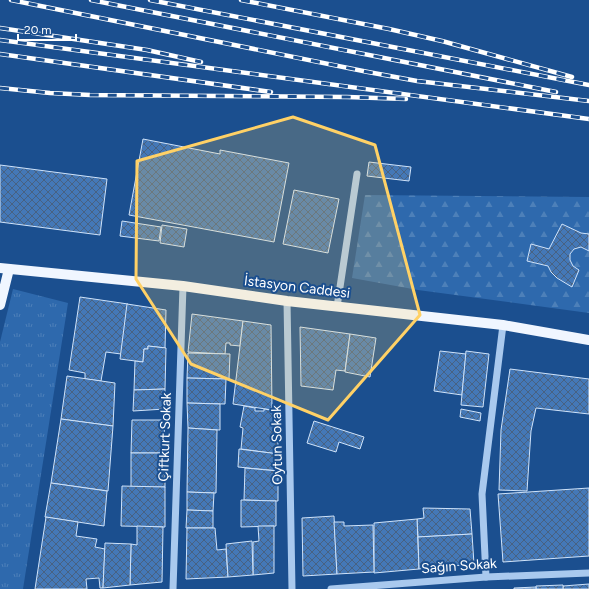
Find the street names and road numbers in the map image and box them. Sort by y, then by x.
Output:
street label: İstasyon Caddesi [243,272,351,302]
street label: Çiftkurt Sokak [155,392,175,482]
street label: Oytun Sokak [268,405,286,485]
street label: Sağın Sokak [421,555,498,577]

